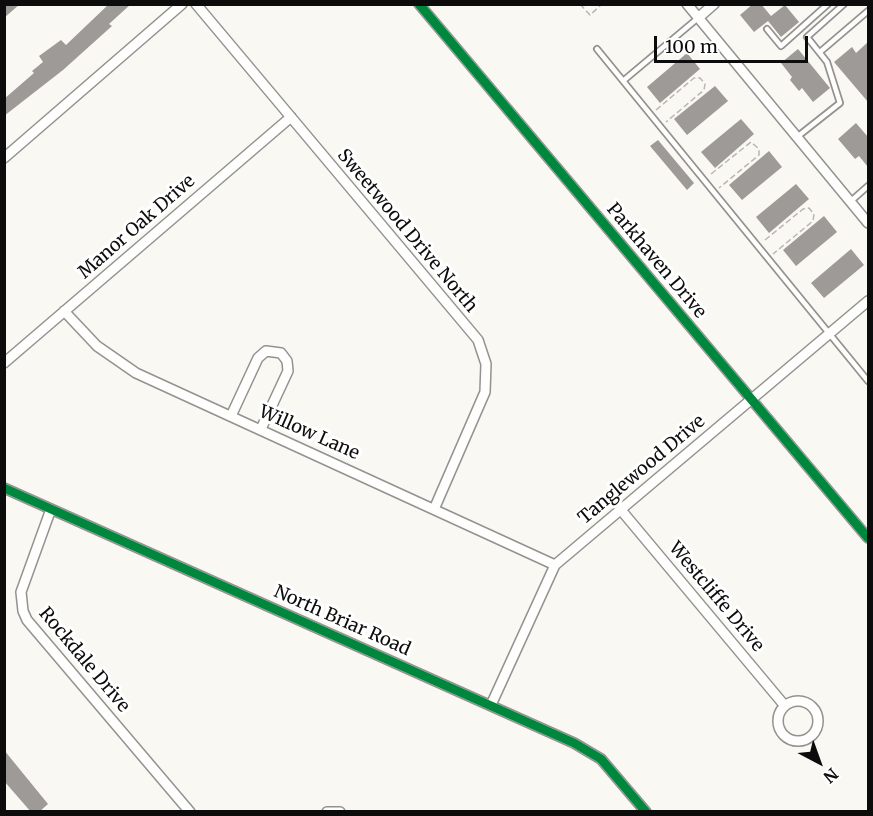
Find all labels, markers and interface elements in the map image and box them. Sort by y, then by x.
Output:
scale bar [657,24,812,62]
text: 100 m [665,35,718,58]
street label: Sweetwood Drive North [332,145,482,317]
street label: Manor Oak Drive [74,171,200,283]
street label: Parkhaven Drive [602,199,710,323]
street label: Willow Lane [256,401,362,465]
street label: Tanglewood Drive [574,411,710,529]
street label: Westcliffe Drive [664,538,768,656]
street label: North Briar Road [270,581,414,661]
street label: Rockdale Drive [34,603,134,717]
north arrow [789,732,849,792]
text: N [819,764,842,787]

